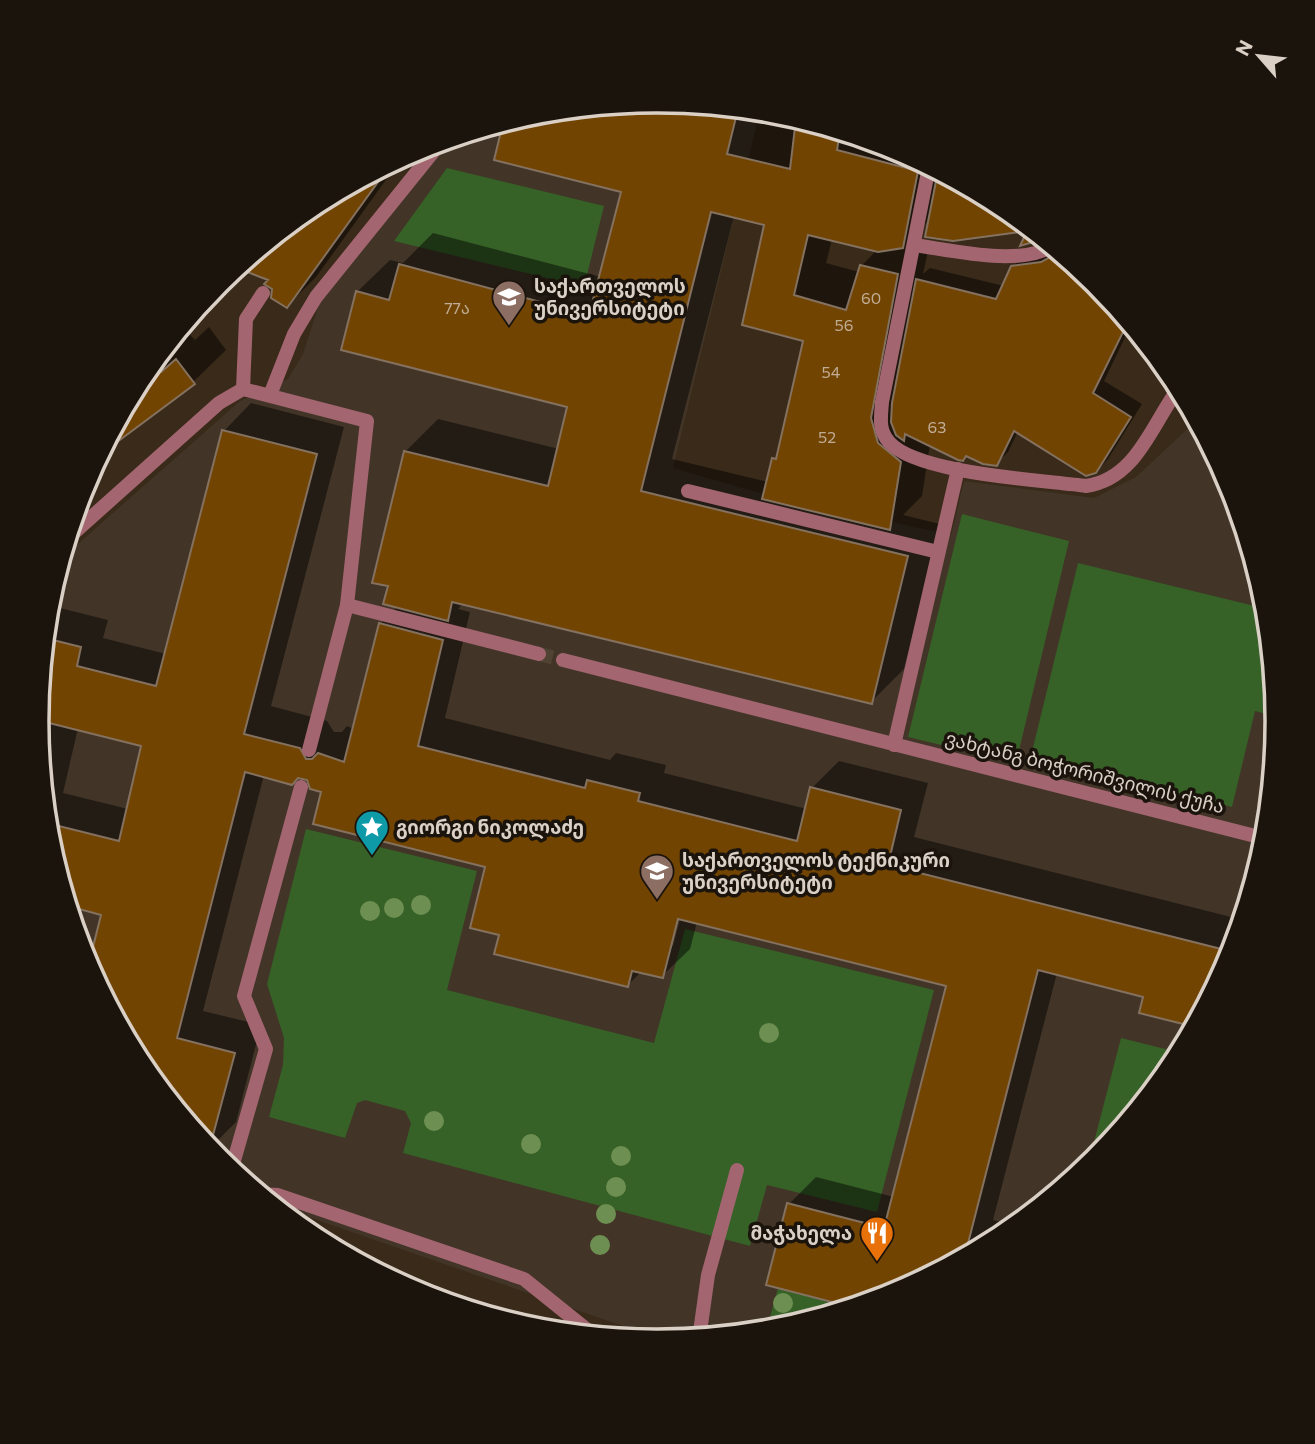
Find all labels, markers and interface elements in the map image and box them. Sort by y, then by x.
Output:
north arrow [1224,21,1294,91]
text: N [1230,36,1257,59]
place label: საქართველოს უნივერსიტეტი [534,274,686,320]
school or university icon: საქართველოს უნივერსიტეტი [490,278,528,327]
house number: 60 [861,288,881,307]
house number: 77ა [444,298,470,317]
house number: 56 [835,315,853,334]
house number: 54 [822,362,841,381]
house number: 63 [928,417,946,436]
house number: 52 [818,427,836,446]
street label: ვახტანგ ბოჭორიშვილის ქუჩა [943,726,1227,819]
place icon: გიორგი ნიკოლაძე [353,808,391,857]
place label: გიორგი ნიკოლაძე [396,815,584,839]
place label: საქართველოს ტექნიკური უნივერსიტეტი [682,848,950,894]
school or university icon: საქართველოს ტექნიკური უნივერსიტეტი [638,852,676,901]
restaurant icon: მაჭახელა [858,1214,896,1263]
place label: მაჭახელა [751,1221,852,1245]

